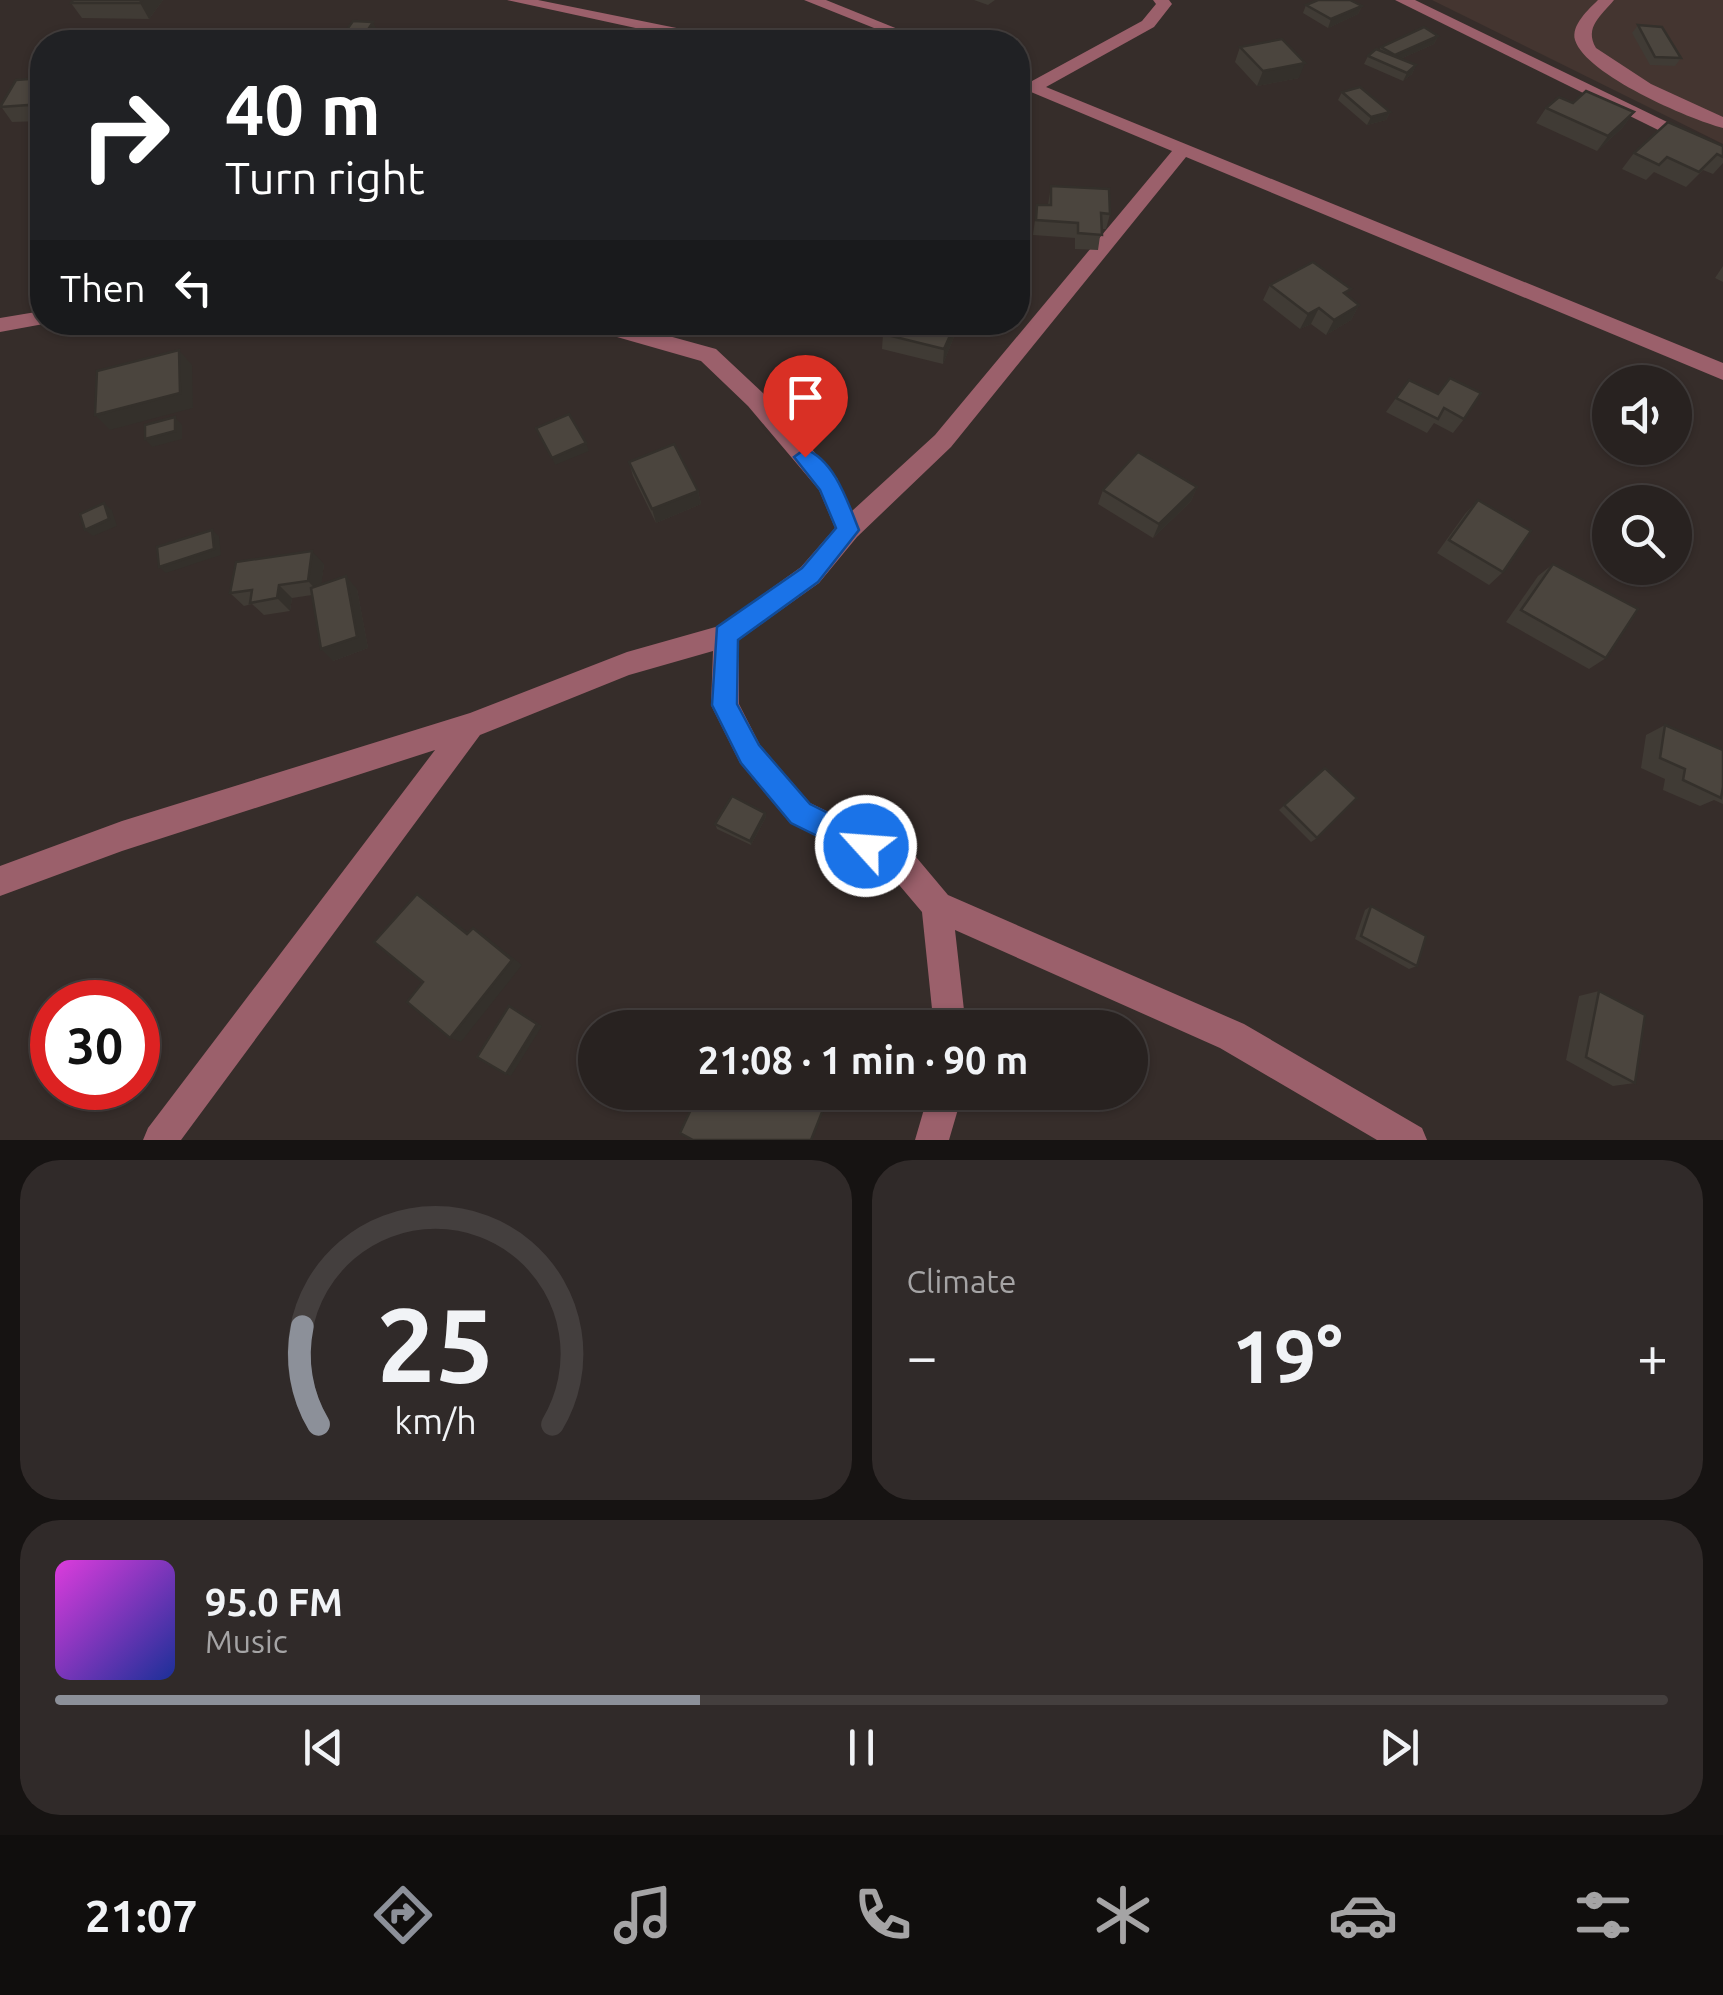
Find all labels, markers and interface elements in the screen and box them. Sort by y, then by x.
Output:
icon: right [60,70,190,200]
text: 40 m [225,70,381,148]
text: Turn right [225,152,425,203]
icon: left [166,260,221,315]
text: Then [60,267,146,309]
pin [763,355,848,458]
map controls [1592,365,1692,585]
button: sound [1592,365,1692,465]
icon: arrive [778,370,833,425]
button: search [1592,485,1692,585]
position arrow [814,794,918,898]
speed limit sign: 30 [30,980,160,1110]
text: 21:08 · 1 min · 90 m [698,1039,1028,1081]
text: Climate [907,1263,1017,1299]
text: 25 [377,1285,494,1402]
text: 19° [1232,1313,1343,1397]
text: − [907,1325,938,1386]
text: + [1637,1325,1668,1386]
text: km/h [394,1401,477,1441]
text: 95.0 FM [205,1581,343,1623]
text: Music [205,1623,288,1659]
icon: previous [296,1720,351,1775]
icon: pause [834,1720,889,1775]
icon: next [1372,1720,1427,1775]
icon: directions [368,1880,438,1950]
icon: music [608,1880,678,1950]
icon: phone [848,1880,918,1950]
icon: climate [1088,1880,1158,1950]
icon: car [1328,1880,1398,1950]
icon: filters [1568,1880,1638,1950]
text: 21:07 [85,1890,198,1941]

